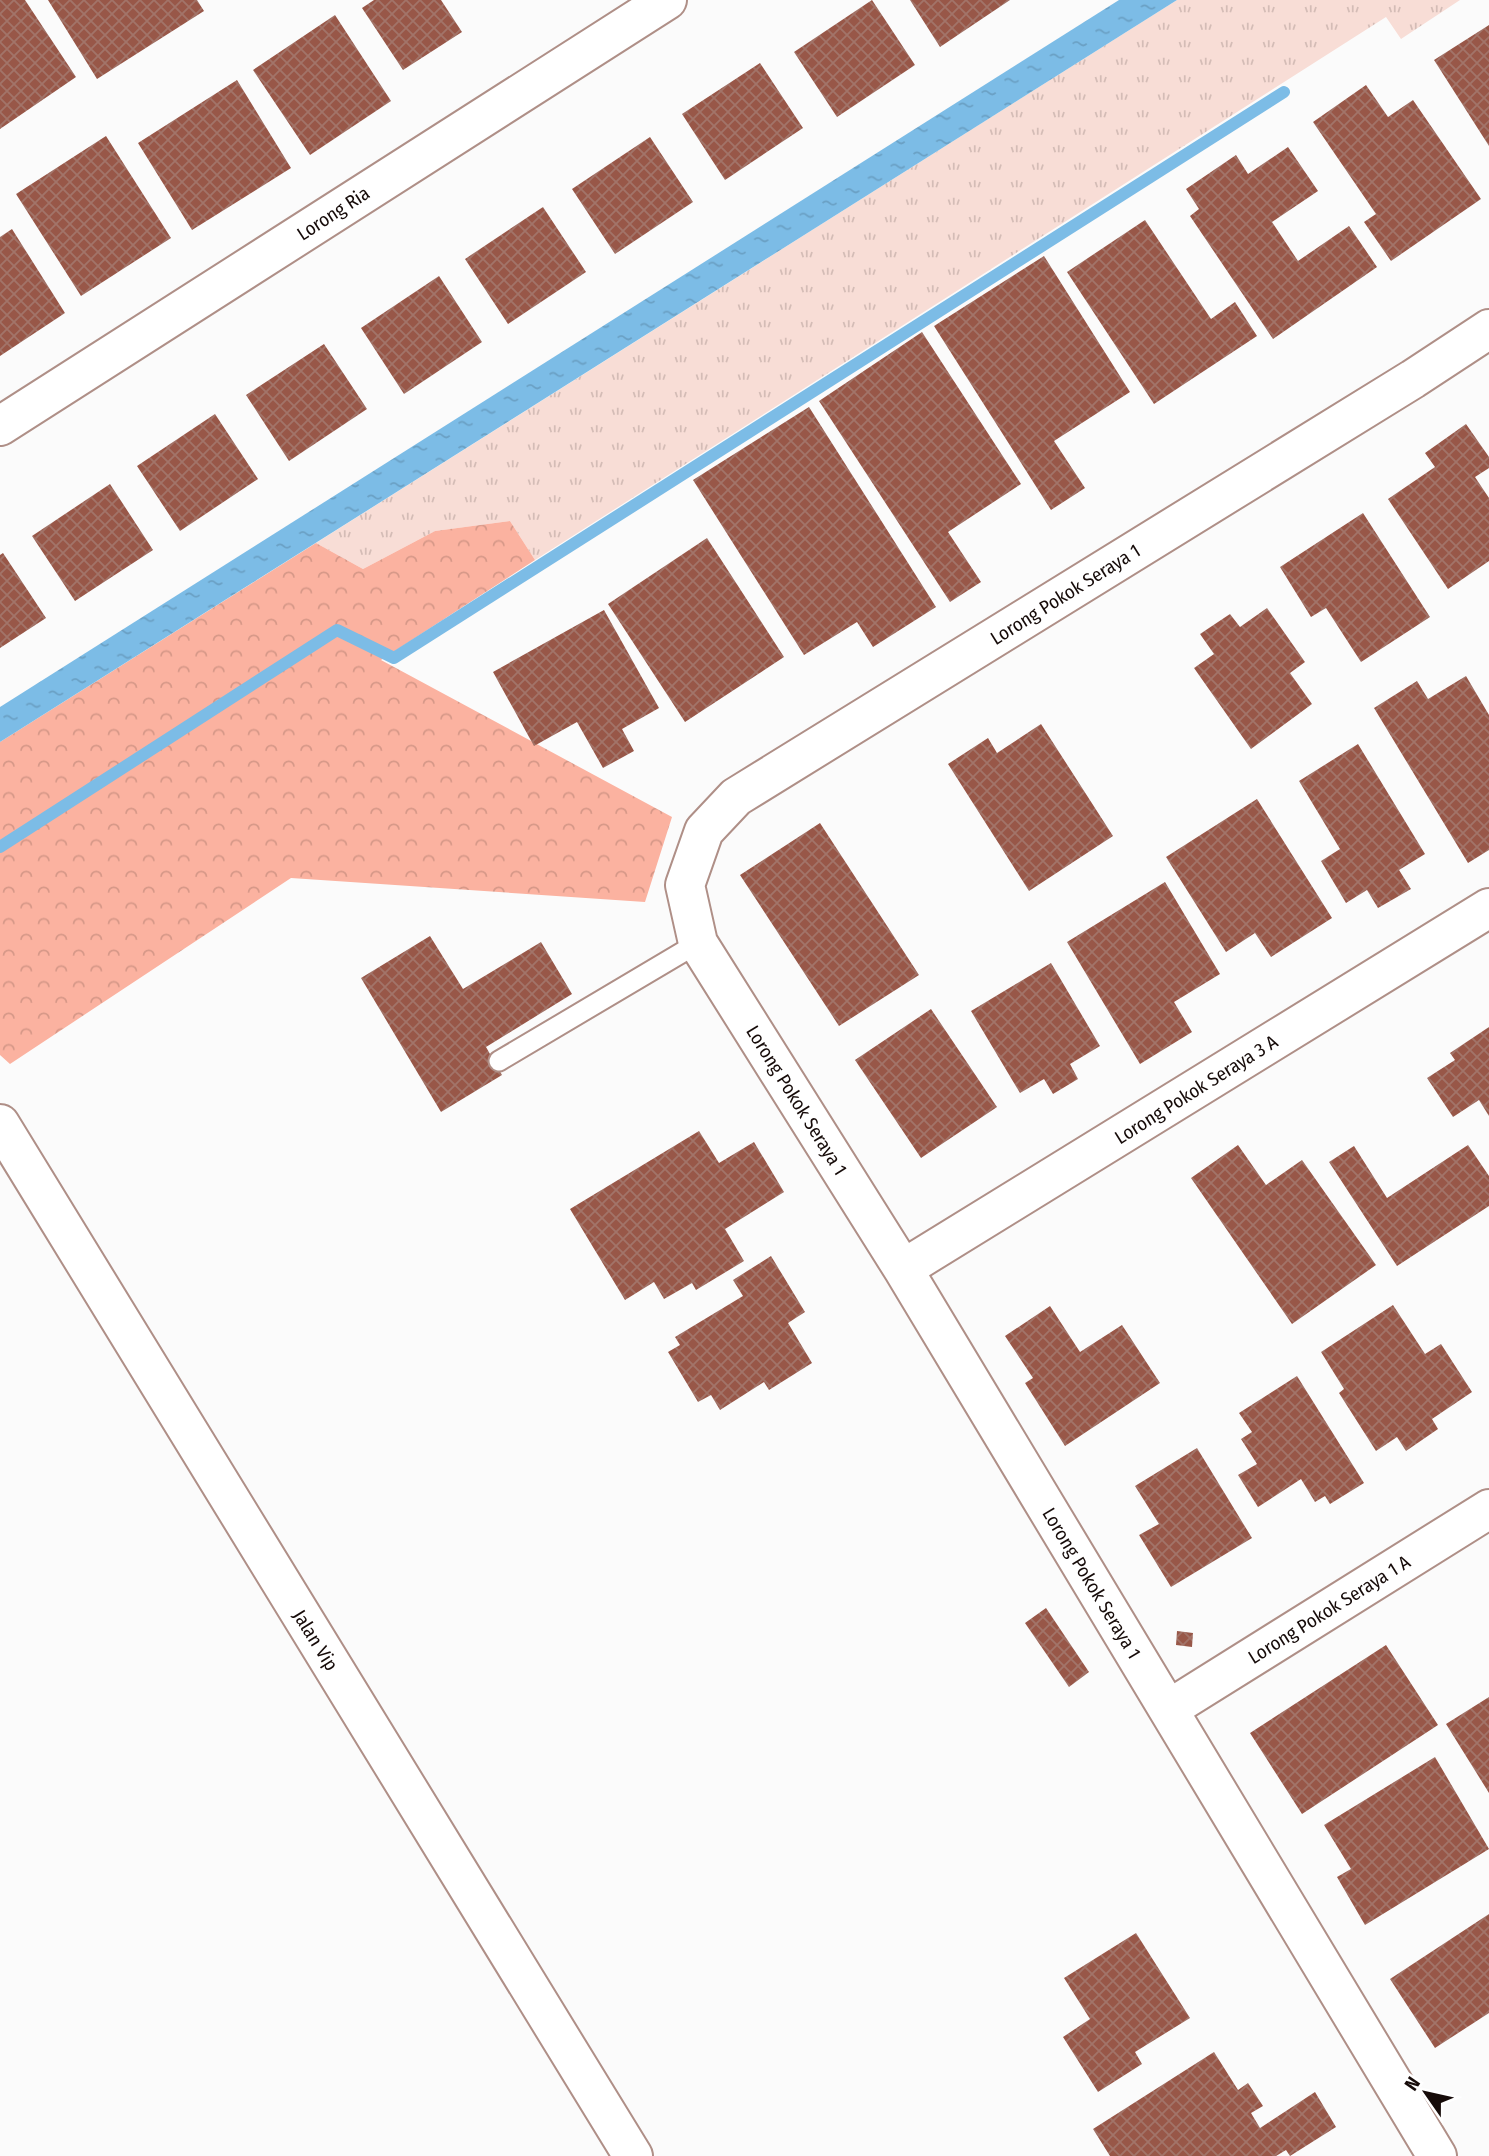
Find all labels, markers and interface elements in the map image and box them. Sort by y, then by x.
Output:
street label: Lorong Ria [293,181,374,245]
street label: Lorong Pokok Seraya 1 [986,539,1144,650]
street label: Lorong Pokok Seraya 1 [741,1021,852,1179]
street label: Lorong Pokok Seraya 3 A [1111,1030,1282,1149]
street label: Lorong Pokok Seraya 1 [1037,1504,1146,1663]
street label: Lorong Pokok Seraya 1 A [1244,1550,1414,1669]
street label: Jalan Vip [288,1606,343,1675]
north arrow [1391,2058,1461,2128]
text: N [1400,2073,1425,2095]

